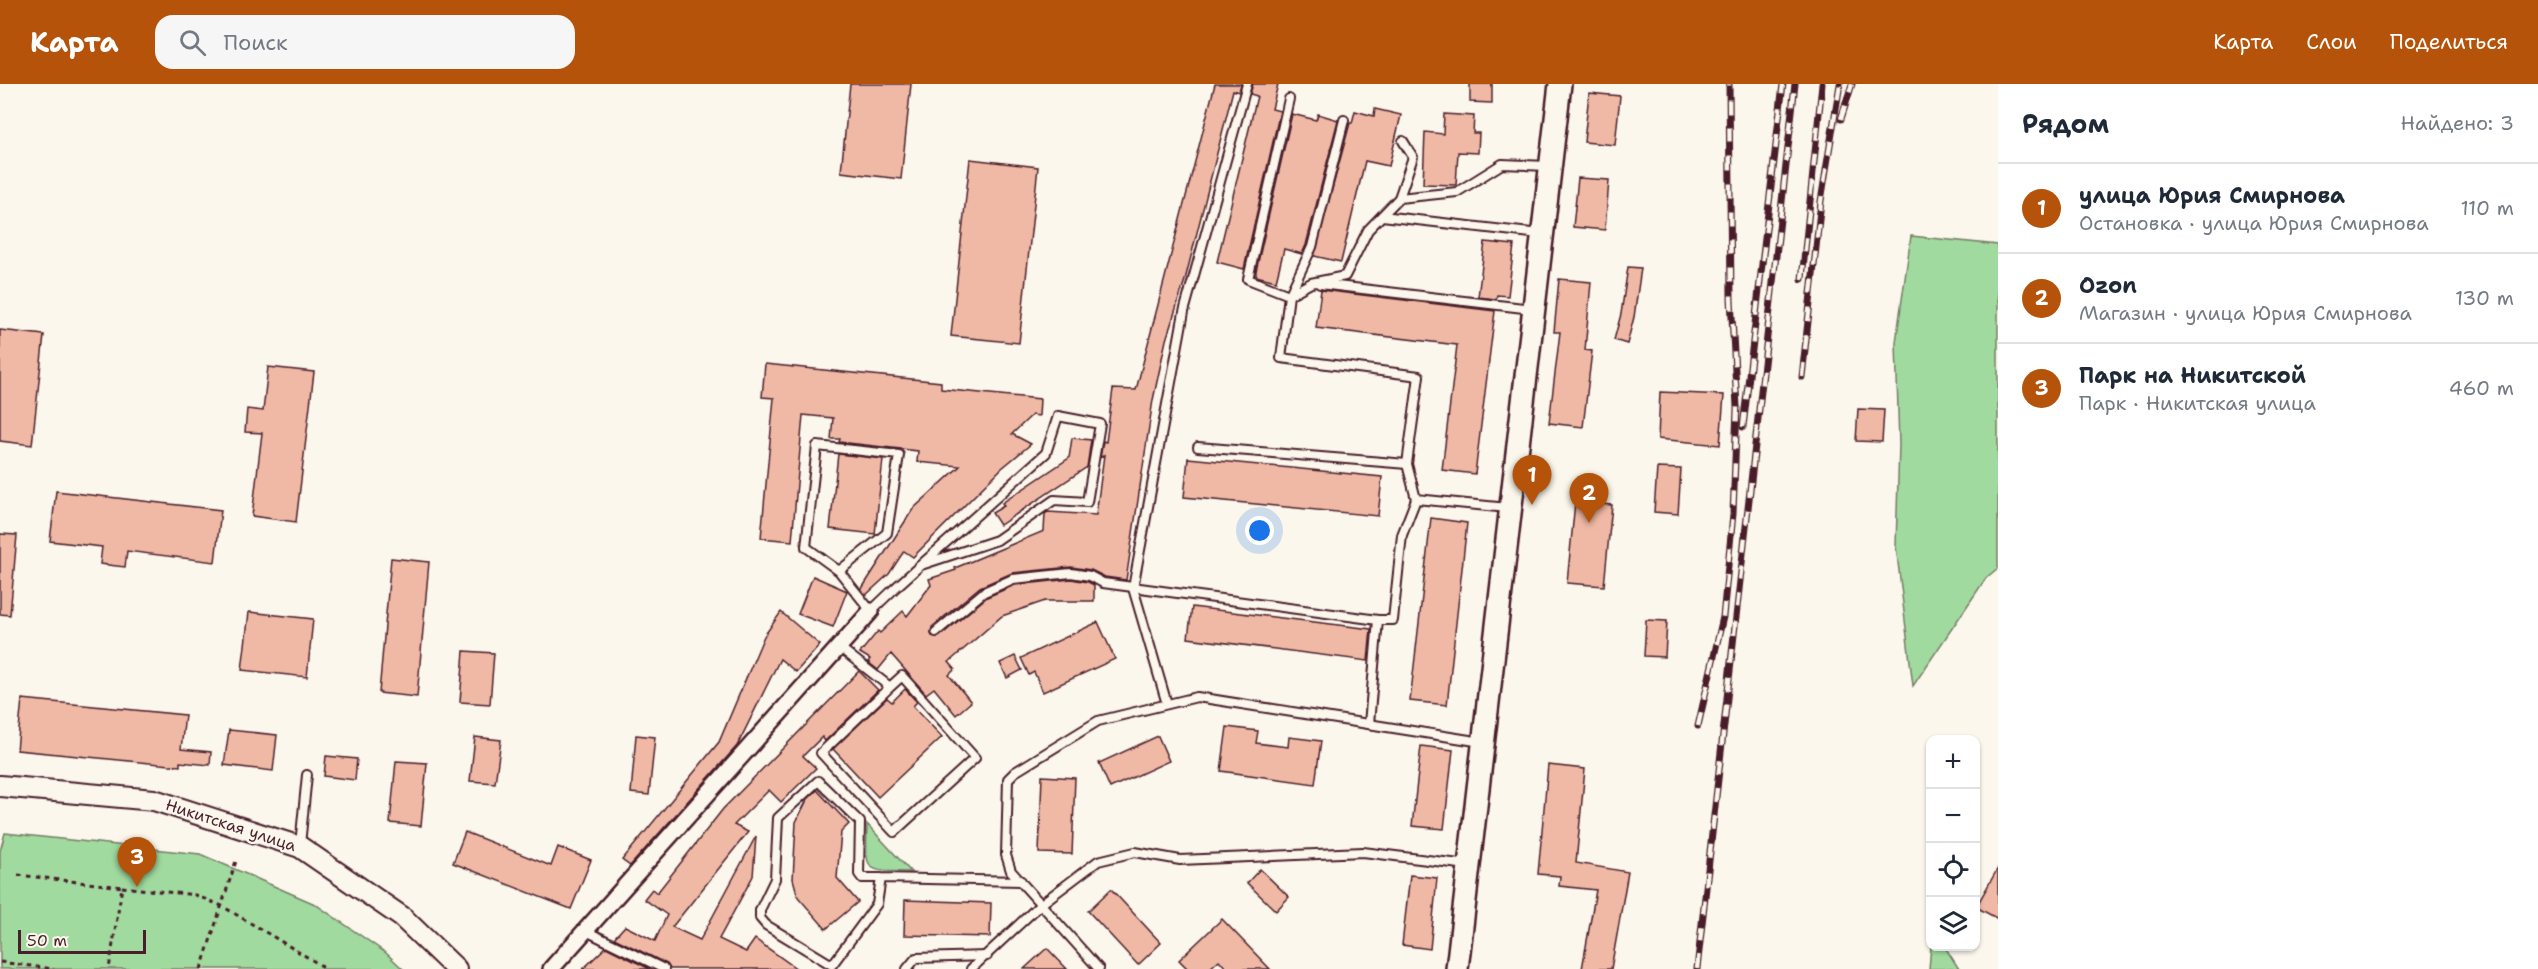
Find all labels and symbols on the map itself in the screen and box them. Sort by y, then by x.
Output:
pin: 1 [1512,456,1552,505]
pin: 2 [1570,474,1608,523]
your location [1245,516,1274,545]
street label: Никитская улица [163,794,299,856]
pin: 3 [118,838,156,887]
scale bar [18,927,146,954]

